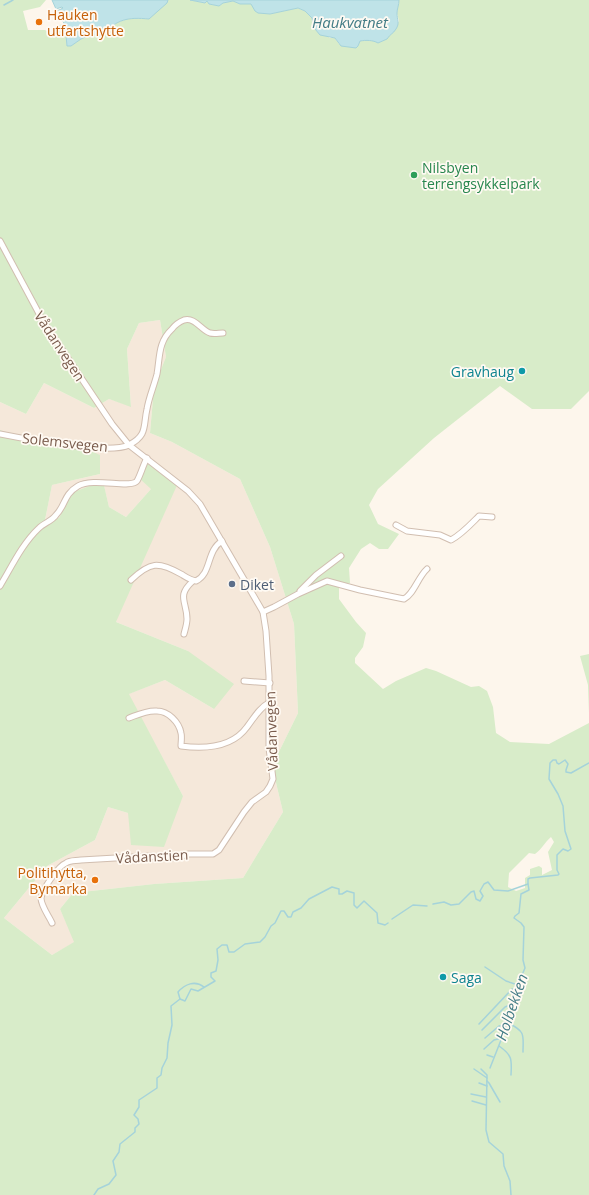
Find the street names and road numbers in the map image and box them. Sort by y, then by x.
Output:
street label: Vådanvegen [30,307,90,385]
street label: Solemsvegen [21,428,109,456]
street label: Vådanvegen [260,691,282,771]
street label: Vådanstien [115,845,189,867]

